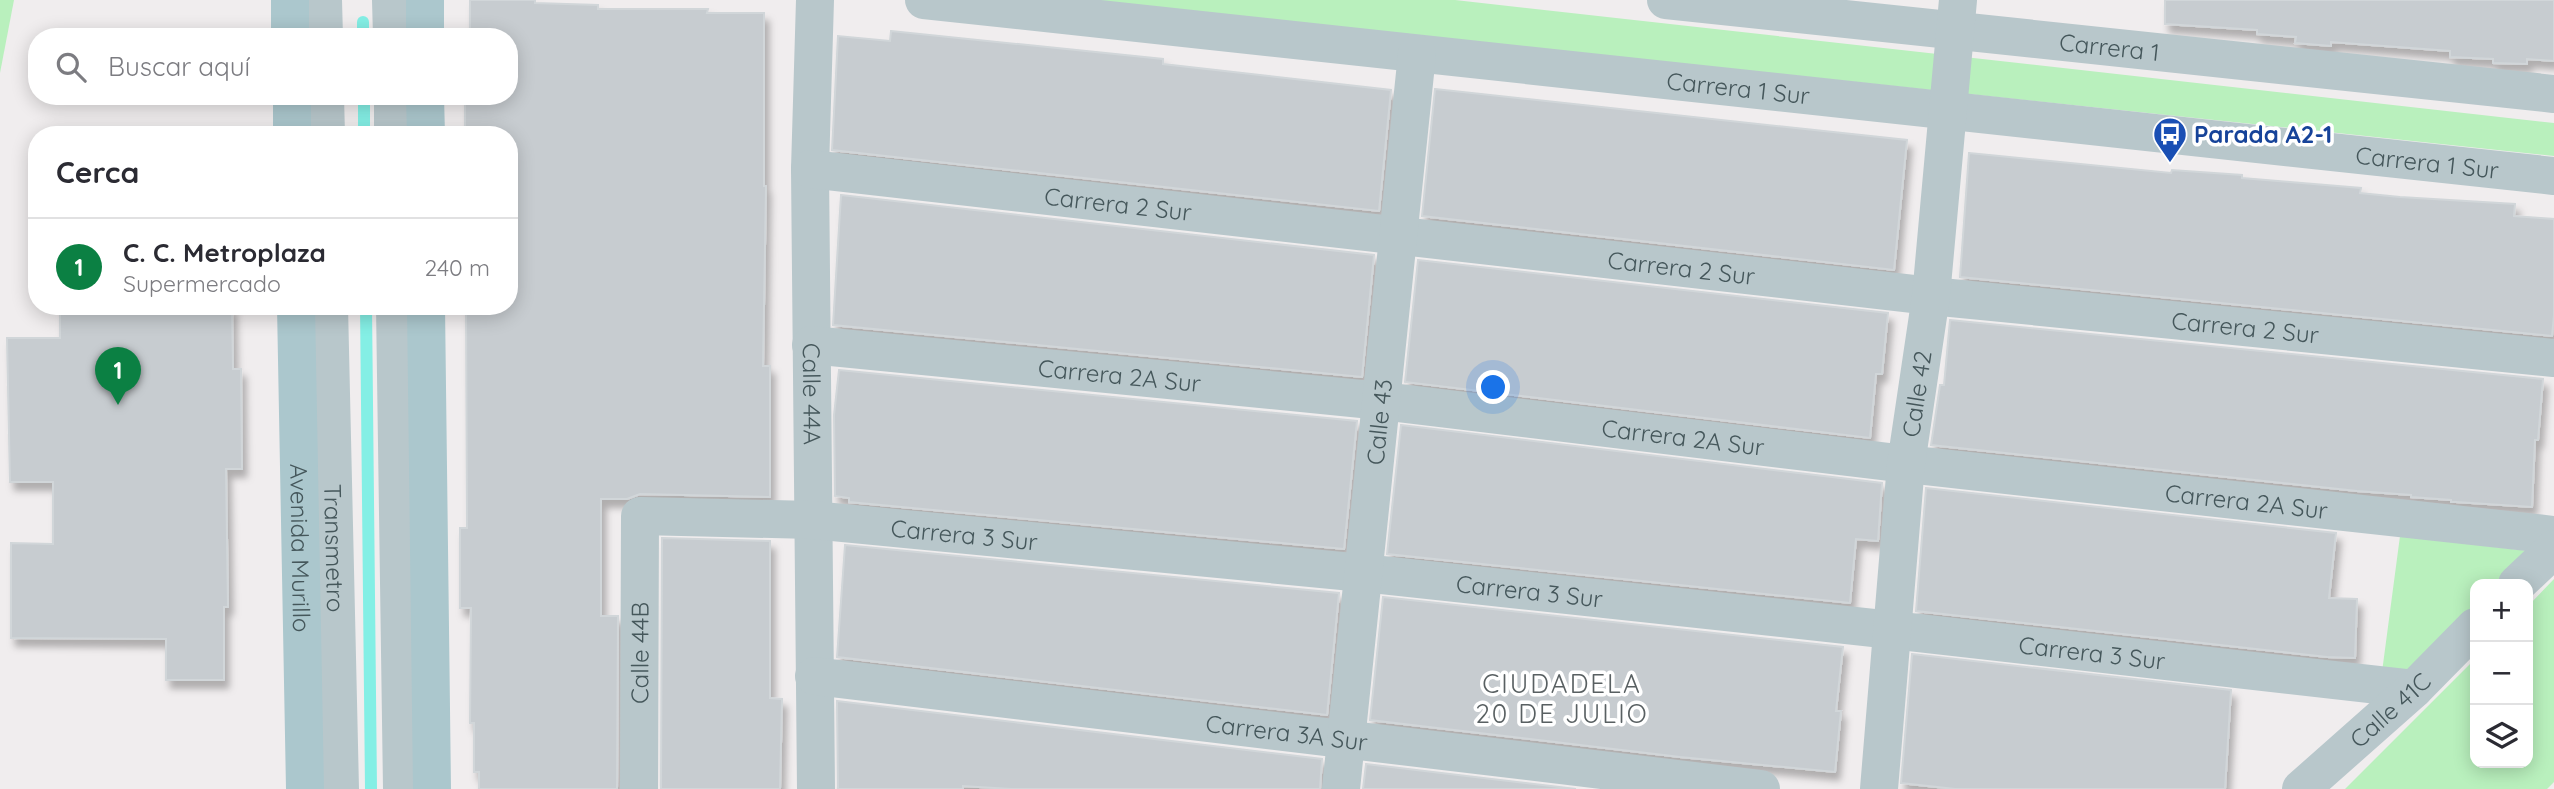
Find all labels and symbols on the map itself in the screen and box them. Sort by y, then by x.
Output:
street label: Carrera 1 [2058,27,2161,67]
street label: Carrera 1 Sur [1665,65,1811,111]
bus stop icon: Parada A2-1 [2151,115,2189,164]
place label: Parada A2-1 [2194,119,2332,149]
street label: Carrera 1 Sur [2354,140,2500,185]
street label: Carrera 2 Sur [1043,181,1193,227]
street label: Carrera 2 Sur [1606,244,1757,291]
street label: Carrera 2 Sur [2170,305,2320,350]
street label: Calle 44A [797,343,828,445]
pin: 1 [95,347,141,405]
street label: Calle 42 [1895,349,1938,439]
street label: Carrera 2A Sur [1037,352,1202,398]
your location [1476,370,1510,404]
street label: Calle 43 [1360,377,1398,466]
street label: Carrera 2A Sur [1600,413,1766,462]
street label: Avenida Murillo [284,463,317,633]
street label: Carrera 2A Sur [2163,477,2329,525]
street label: Transmetro [318,483,351,613]
street label: Carrera 3 Sur [889,513,1039,557]
street label: Carrera 3 Sur [1455,568,1604,614]
street label: Calle 44B [624,602,655,704]
street label: Carrera 3 Sur [2017,629,2167,676]
street label: Calle 41C [2343,666,2437,754]
district label: CIUDADELA 20 DE JULIO [1475,667,1649,730]
street label: Carrera 3A Sur [1204,708,1369,757]

